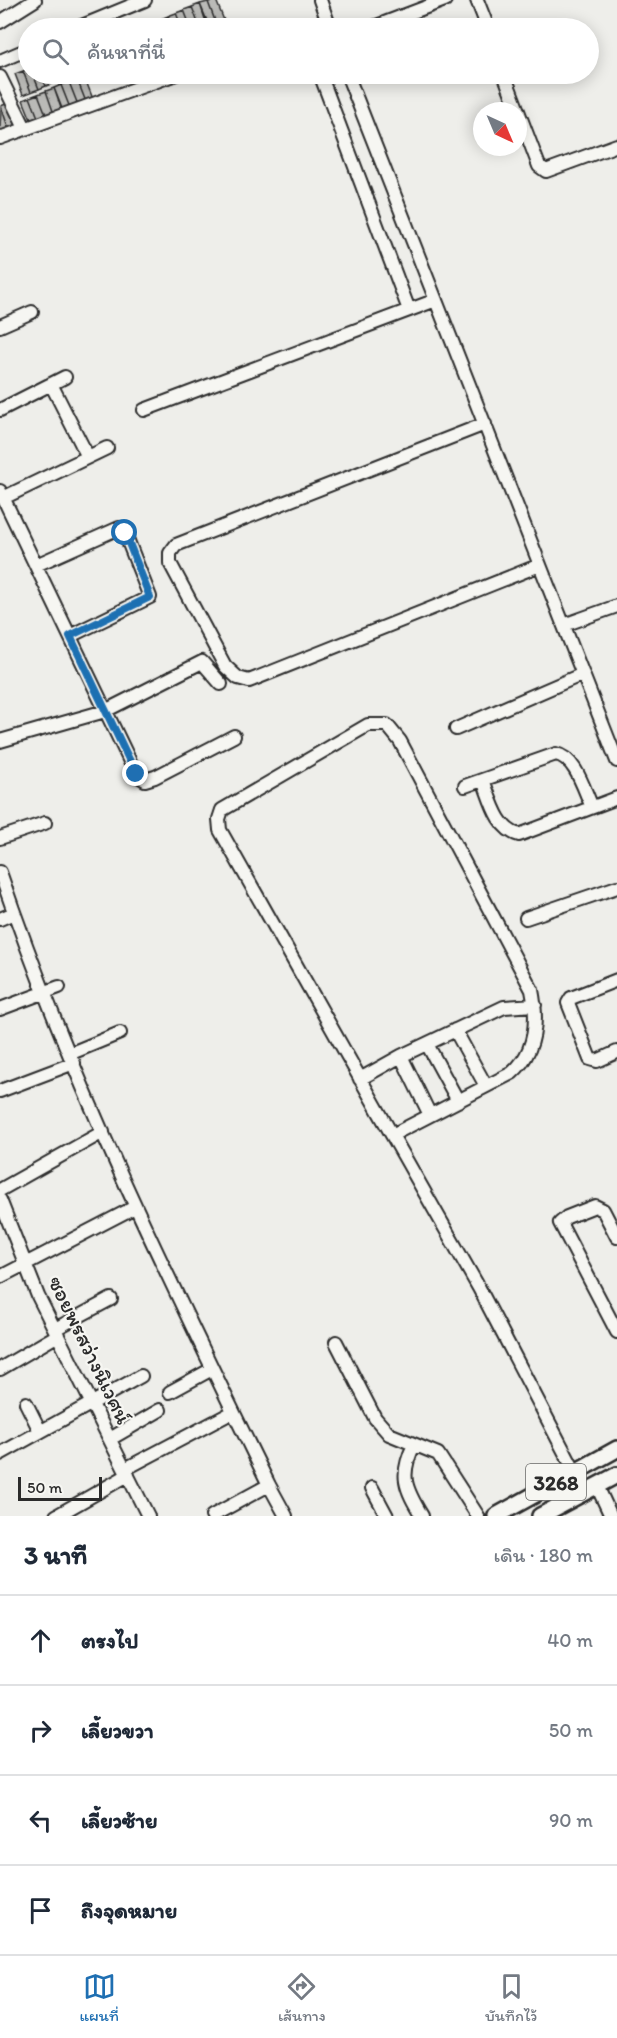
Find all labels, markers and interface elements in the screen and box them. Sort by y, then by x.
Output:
search box [18,18,599,84]
icon: search [39,35,72,68]
text: ค้นหาที่นี่ [87,38,165,65]
north arrow [473,102,527,156]
route start [111,519,137,545]
route end [122,760,148,786]
street label: ซอยพรสว่างนิเวศน์ [42,1272,138,1429]
road number: 3268 [526,1464,586,1500]
scale bar [18,1474,102,1502]
text: 50 m [27,1478,62,1497]
text: 3 นาที [24,1539,87,1571]
text: เดิน · 180 m [494,1543,593,1567]
icon: ahead [24,1624,57,1657]
text: ตรงไป [81,1627,139,1654]
text: 40 m [547,1628,593,1652]
icon: right [24,1714,57,1747]
text: เลี้ยวขวา [81,1717,154,1744]
text: 50 m [549,1718,593,1742]
icon: left [24,1804,57,1837]
text: เลี้ยวซ้าย [81,1807,157,1834]
text: 90 m [549,1808,593,1832]
icon: arrive [24,1894,57,1927]
text: ถึงจุดหมาย [81,1897,177,1924]
tab: แผนที่ [80,1970,119,2025]
tab: เส้นทาง [278,1970,326,2025]
tab: บันทึกไว้ [485,1970,537,2025]

